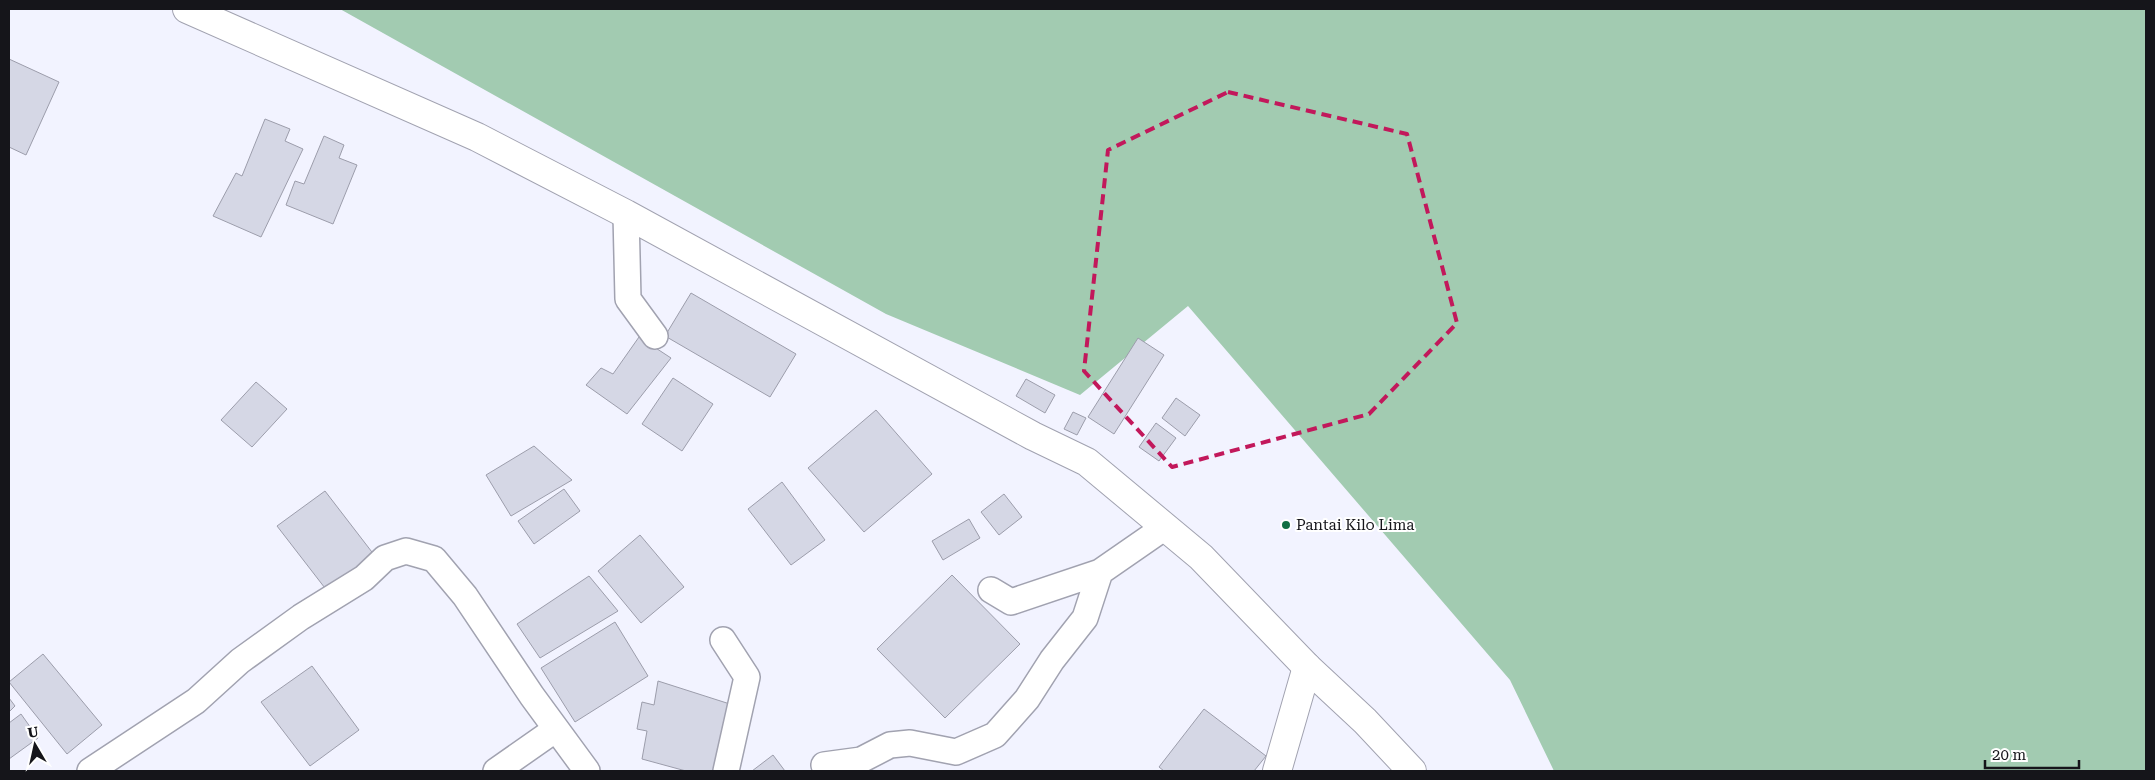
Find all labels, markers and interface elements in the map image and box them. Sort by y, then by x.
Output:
place label: Pantai Kilo Lima [1296,516,1415,534]
marker: Pantai Kilo Lima [1280,519,1292,531]
north arrow [10,720,60,770]
text: U [26,723,40,741]
scale bar [1985,738,2079,770]
text: 20 m [1992,746,2027,764]

